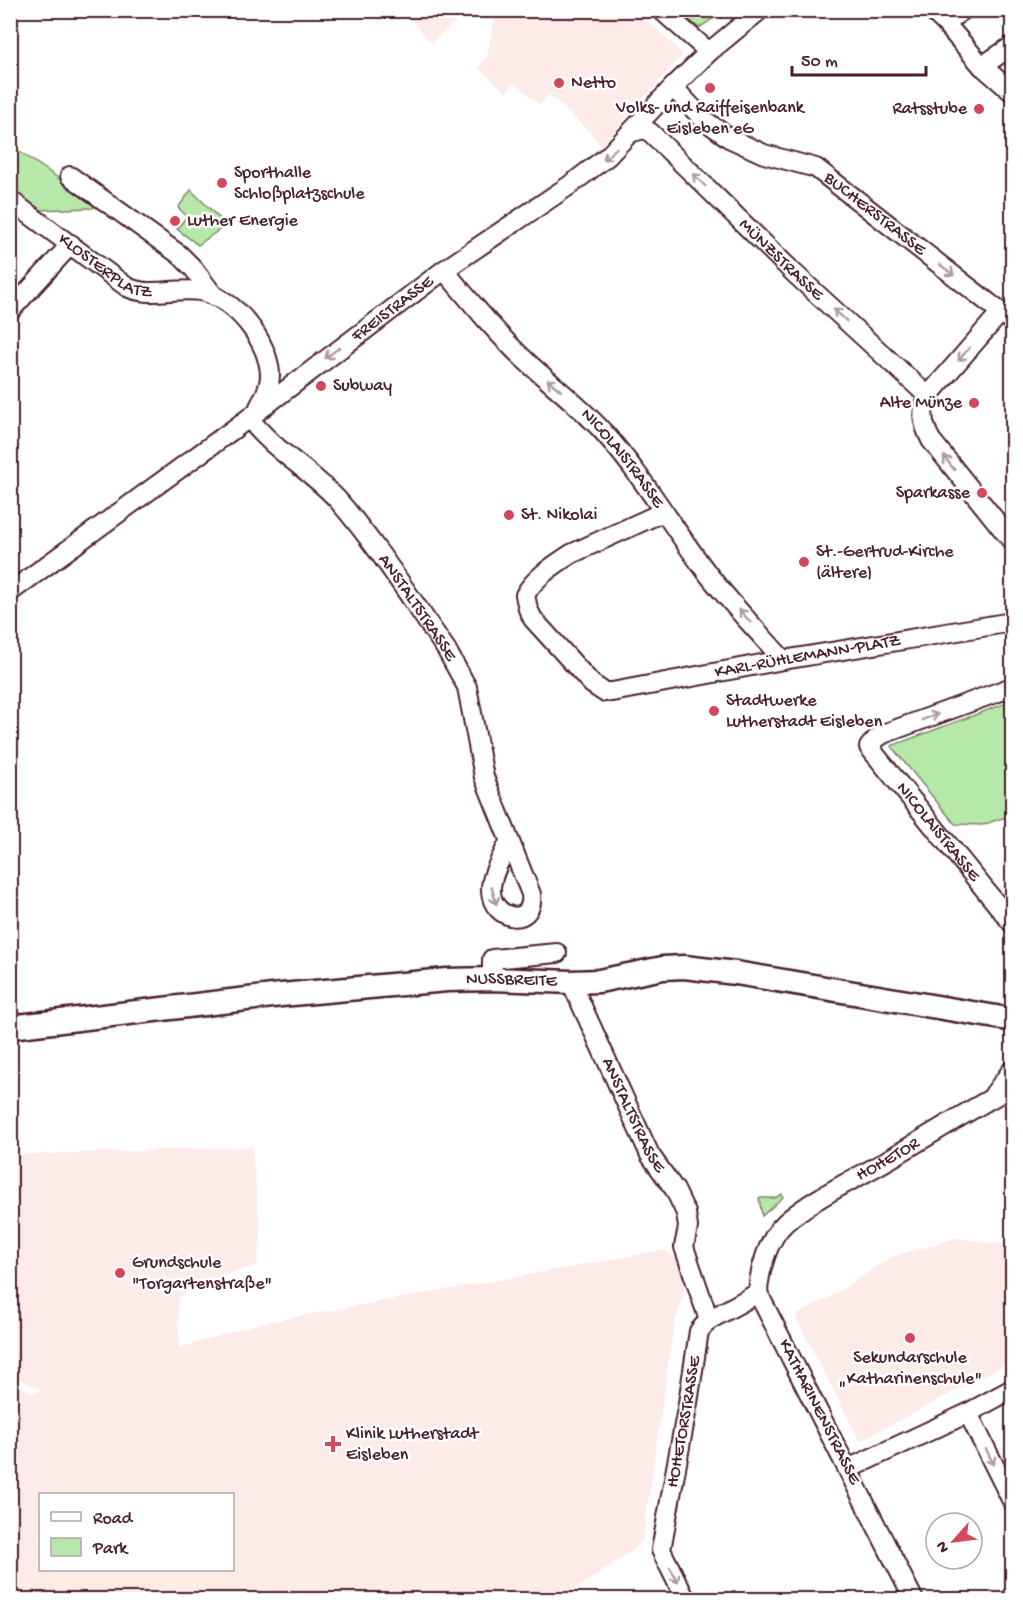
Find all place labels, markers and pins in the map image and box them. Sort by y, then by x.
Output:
place label: Netto [571,73,616,94]
marker: Netto [552,76,566,90]
marker: Volks- und Raiffeisenbank Eisleben eG [703,81,717,95]
place label: Volks- und Raiffeisenbank Eisleben eG [615,98,806,140]
place label: Ratsstube [892,99,968,120]
marker: Ratsstube [972,102,986,116]
place label: Sporthalle Schloßplatzschule [234,163,365,205]
marker: Sporthalle Schloßplatzschule [215,176,229,190]
place label: Luther Energie [187,211,299,232]
marker: Luther Energie [168,214,182,228]
place label: Subway [333,376,392,397]
marker: Subway [314,379,328,393]
place label: Alte Münze [880,393,963,414]
marker: Alte Münze [967,396,981,410]
place label: Sparkasse [896,483,971,504]
marker: Sparkasse [975,486,989,500]
place label: St. Nikolai [521,505,598,526]
marker: St. Nikolai [502,508,516,522]
place label: St.-Gertrud-Kirche (ältere) [816,542,954,584]
marker: St.-Gertrud-Kirche (ältere) [797,555,811,569]
place label: Stadtwerke Lutherstadt Eisleben [726,691,883,733]
marker: Stadtwerke Lutherstadt Eisleben [707,704,721,718]
place label: Grundschule "Torgartenstraße" [132,1253,272,1295]
marker: Grundschule "Torgartenstraße" [113,1266,127,1280]
marker: Sekundarschule „Katharinenschule" [903,1331,917,1345]
place label: Sekundarschule „Katharinenschule" [838,1348,982,1390]
place label: Klinik Lutherstadt Eisleben [346,1424,480,1466]
marker: Klinik Lutherstadt Eisleben [324,1435,342,1453]

